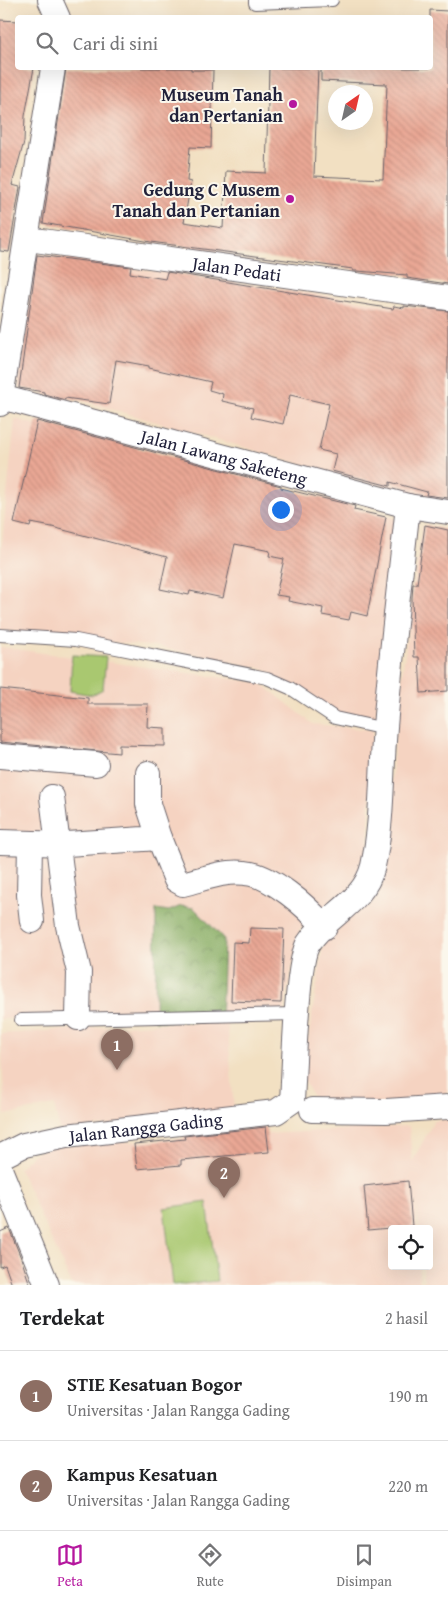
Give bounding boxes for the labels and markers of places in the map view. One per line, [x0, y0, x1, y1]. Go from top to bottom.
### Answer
place label: Museum Tanah dan Pertanian [161, 81, 283, 129]
marker: Museum Tanah dan Pertanian [287, 98, 299, 110]
place label: Gedung C Musem Tanah dan Pertanian [113, 176, 281, 224]
marker: Gedung C Musem Tanah dan Pertanian [284, 193, 296, 205]
pin: 1 [101, 1029, 133, 1070]
pin: 2 [208, 1157, 240, 1198]

